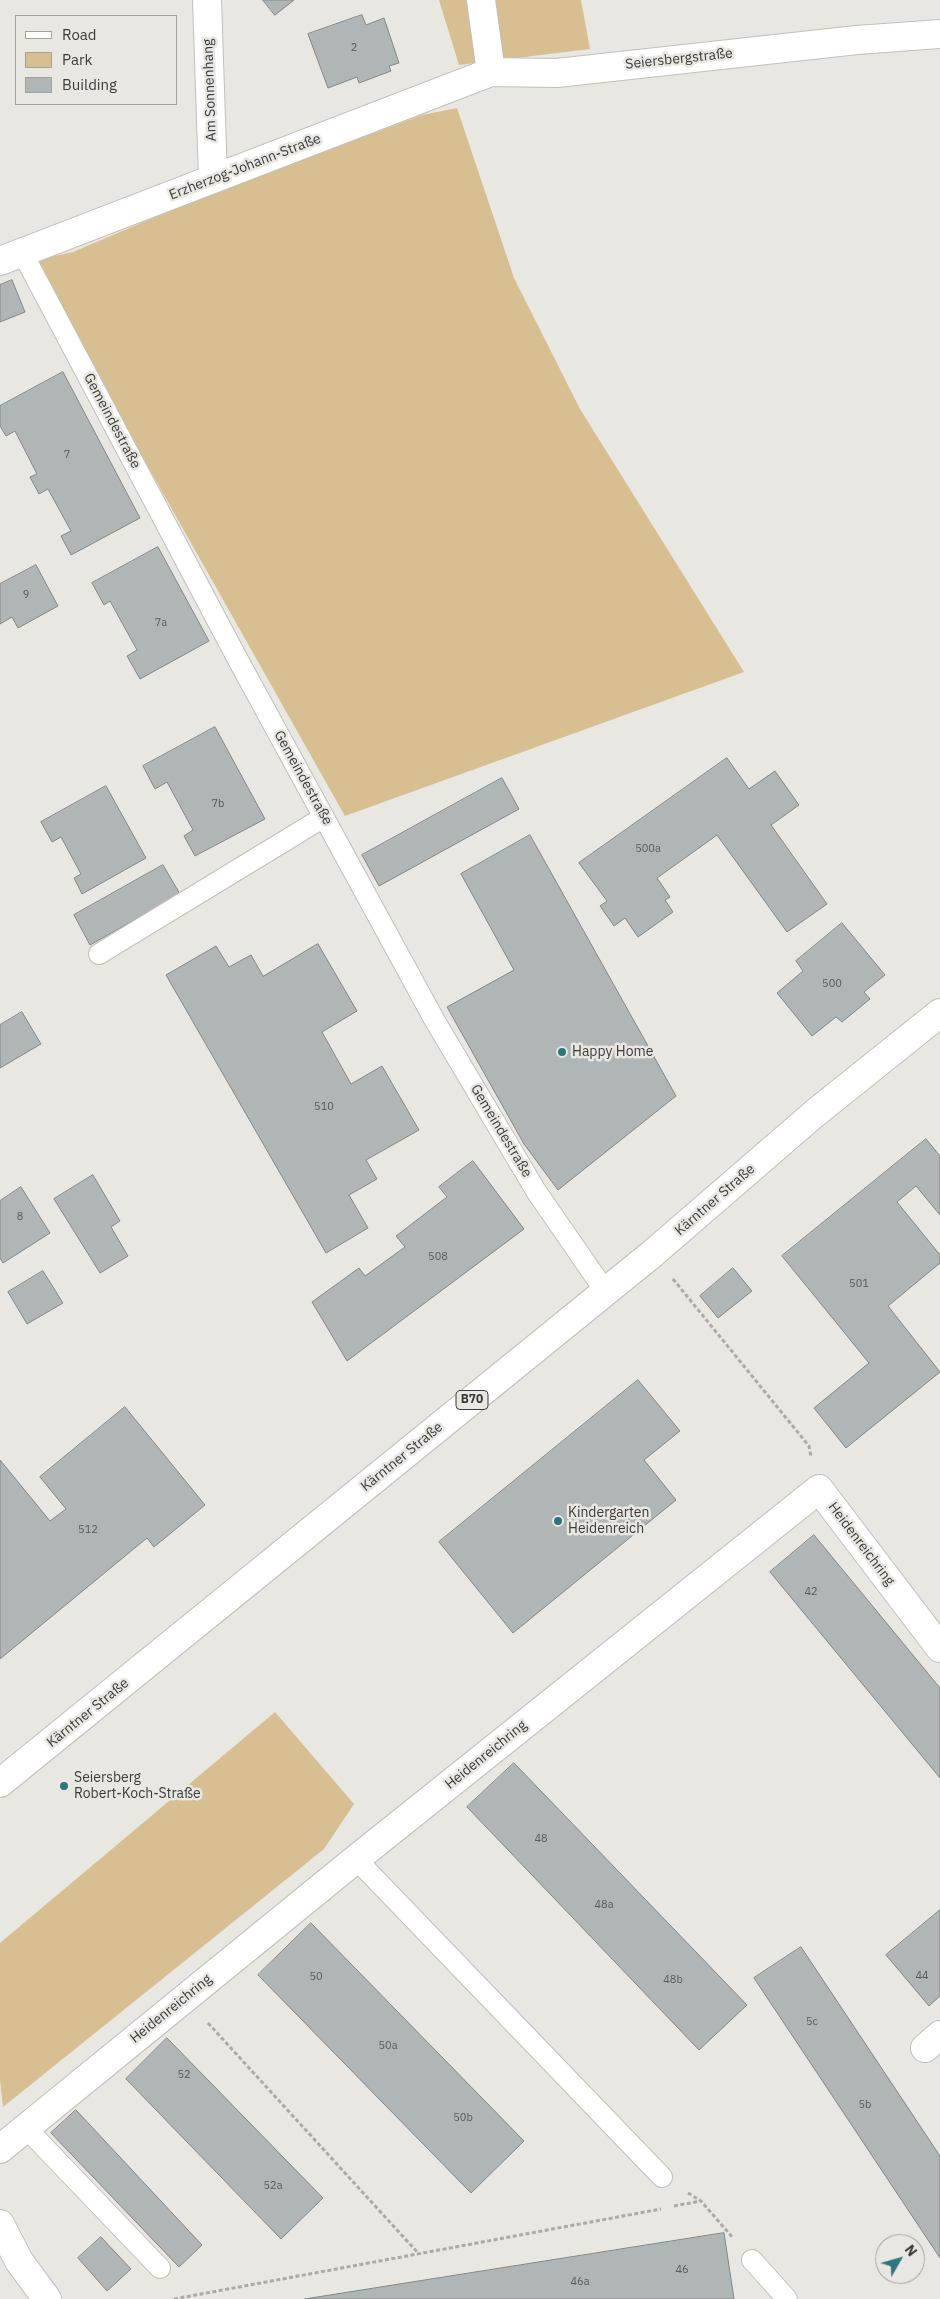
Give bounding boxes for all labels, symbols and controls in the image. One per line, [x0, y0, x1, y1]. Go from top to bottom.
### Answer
legend [15, 15, 178, 105]
text: Road [62, 25, 97, 44]
street label: Am Sonnenhang [200, 38, 220, 142]
house number: 2 [351, 41, 357, 55]
street label: Seiersbergstraße [625, 45, 733, 73]
text: Park [62, 50, 92, 69]
text: Building [62, 75, 117, 94]
street label: Erzherzog-Johann-Straße [167, 130, 323, 204]
street label: Gemeindestraße [80, 371, 144, 471]
house number: 7 [64, 448, 70, 462]
house number: 9 [23, 588, 29, 602]
house number: 7a [155, 616, 167, 630]
street label: Gemeindestraße [270, 728, 336, 828]
house number: 7b [212, 797, 224, 811]
house number: 500a [635, 842, 661, 856]
house number: 500 [822, 977, 842, 991]
place label: Happy Home [572, 1044, 653, 1060]
marker: Happy Home [556, 1046, 568, 1058]
street label: Gemeindestraße [467, 1081, 535, 1181]
house number: 510 [314, 1100, 334, 1114]
street label: Kärntner Straße [672, 1161, 758, 1239]
house number: 8 [17, 1210, 23, 1224]
house number: 508 [428, 1250, 448, 1264]
house number: 501 [849, 1277, 869, 1291]
road number: B70 [456, 1390, 488, 1410]
street label: Kärntner Straße [358, 1419, 446, 1495]
street label: Heidenreichring [824, 1499, 898, 1589]
place label: Kindergarten Heidenreich [568, 1505, 649, 1538]
marker: Kindergarten Heidenreich [552, 1515, 564, 1527]
house number: 512 [78, 1523, 98, 1537]
house number: 42 [804, 1585, 818, 1599]
street label: Kärntner Straße [44, 1675, 132, 1751]
street label: Heidenreichring [442, 1717, 530, 1793]
place label: Seiersberg Robert-Koch-Straße [74, 1770, 201, 1802]
marker: Seiersberg Robert-Koch-Straße [58, 1780, 70, 1792]
house number: 48 [534, 1832, 548, 1846]
house number: 48a [594, 1898, 614, 1912]
house number: 44 [915, 1969, 929, 1983]
house number: 50 [309, 1970, 323, 1984]
street label: Heidenreichring [127, 1971, 215, 2047]
house number: 48b [663, 1973, 683, 1987]
house number: 5c [806, 2015, 818, 2029]
house number: 50a [378, 2039, 398, 2053]
house number: 52 [177, 2068, 191, 2082]
house number: 5b [859, 2098, 871, 2112]
house number: 50b [453, 2111, 473, 2125]
house number: 52a [263, 2179, 283, 2193]
north arrow [875, 2234, 925, 2284]
text: N [901, 2241, 921, 2260]
house number: 46 [675, 2263, 689, 2277]
house number: 46a [570, 2275, 590, 2289]

